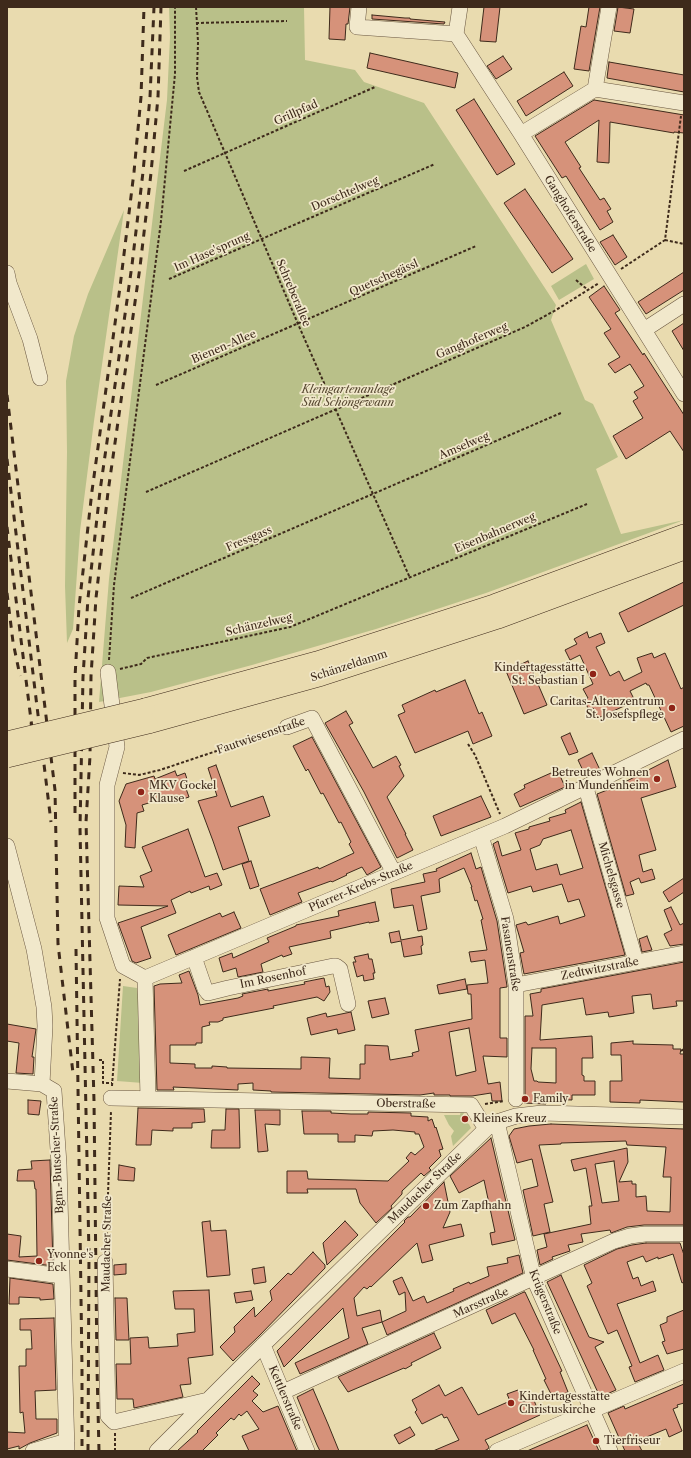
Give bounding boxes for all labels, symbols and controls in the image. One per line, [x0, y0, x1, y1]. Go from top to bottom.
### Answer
street label: Grillpfad [272, 97, 320, 129]
street label: Ganghoferstraße [541, 173, 599, 255]
street label: Dorschtelweg [309, 174, 381, 214]
street label: Im Hase'sprung [172, 229, 252, 275]
street label: Schreberallee [273, 257, 313, 329]
street label: Quetschegässl [348, 257, 420, 299]
street label: Ganghoferweg [434, 320, 510, 362]
street label: Bienen-Allee [190, 327, 258, 367]
park label: Kleingartenanlage Süd Schöngewann [302, 383, 394, 409]
street label: Amselweg [437, 430, 491, 462]
street label: Eisenbahnerweg [453, 510, 537, 556]
street label: Fressgass [224, 523, 274, 555]
street label: Schänzelweg [225, 611, 293, 639]
street label: Schänzeldamm [309, 647, 389, 685]
place label: Kindertagesstätte St. Sebastian I [494, 661, 585, 687]
marker: Kindertagesstätte St. Sebastian I [588, 669, 598, 679]
place label: Caritas-Altenzentrum St. Josefspflege [550, 695, 664, 721]
marker: Caritas-Altenzentrum St. Josefspflege [667, 703, 677, 713]
street label: Fautwiesenstraße [215, 715, 307, 757]
place label: Betreutes Wohnen in Mundenheim [551, 766, 649, 792]
marker: Betreutes Wohnen in Mundenheim [652, 774, 662, 784]
place label: MKV Gockel Klause [149, 779, 216, 805]
marker: MKV Gockel Klause [136, 787, 146, 797]
street label: Michelsgasse [595, 840, 627, 910]
street label: Pfarrer-Krebs-Straße [307, 859, 415, 915]
street label: Fasanenstraße [498, 915, 522, 993]
street label: Zedtwitzstraße [560, 955, 640, 983]
street label: Im Rosenhof [239, 965, 307, 991]
place label: Family [533, 1092, 568, 1106]
marker: Family [520, 1094, 530, 1104]
street label: Bgm.-Butscher-Straße [47, 1096, 67, 1214]
street label: Oberstraße [376, 1097, 436, 1111]
place label: Kleines Kreuz [473, 1112, 547, 1126]
marker: Kleines Kreuz [460, 1114, 470, 1124]
street label: Maudacher Straße [385, 1150, 465, 1226]
street label: Maudacher Straße [100, 1195, 114, 1293]
place label: Zum Zapfhahn [434, 1199, 511, 1213]
marker: Zum Zapfhahn [421, 1201, 431, 1211]
place label: Yvonne's Eck [47, 1248, 93, 1274]
marker: Yvonne's Eck [34, 1256, 44, 1266]
street label: Krügerstraße [526, 1267, 564, 1337]
street label: Marsstraße [451, 1285, 511, 1321]
street label: Kettlerstraße [265, 1364, 305, 1432]
place label: Kindertagesstätte Christuskirche [519, 1390, 610, 1416]
marker: Kindertagesstätte Christuskirche [506, 1398, 516, 1408]
place label: Tierfriseur [604, 1434, 660, 1448]
marker: Tierfriseur [591, 1436, 601, 1446]

